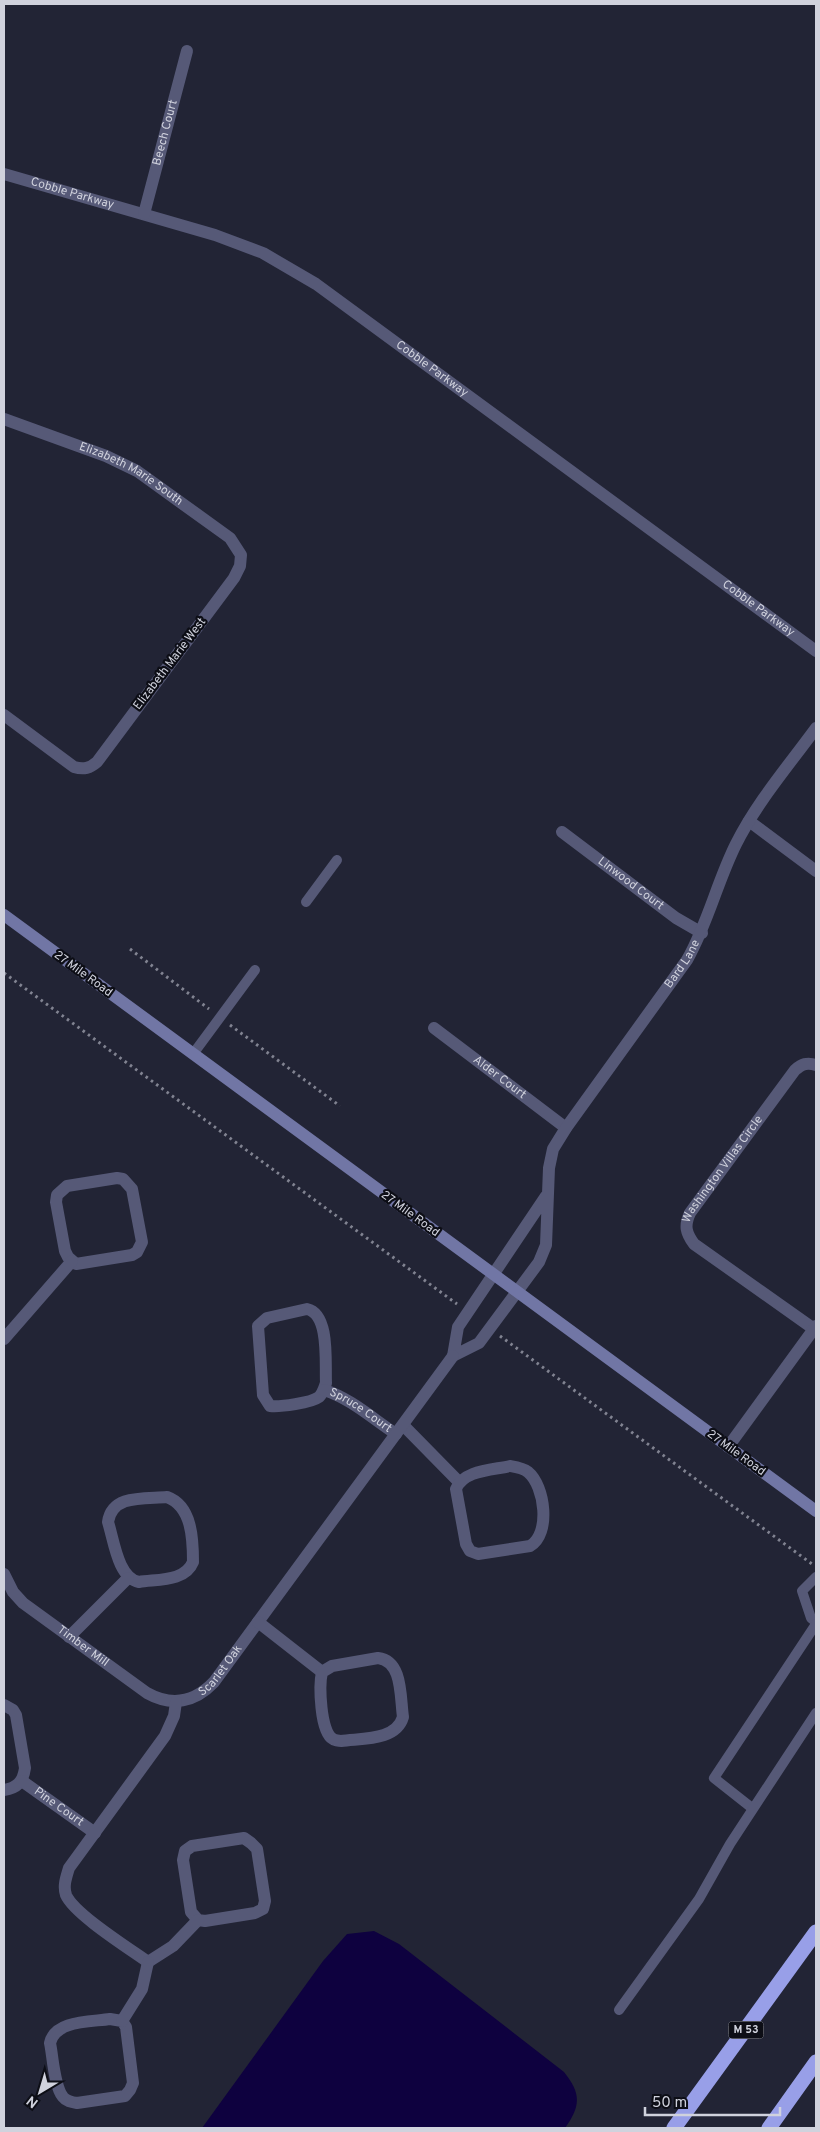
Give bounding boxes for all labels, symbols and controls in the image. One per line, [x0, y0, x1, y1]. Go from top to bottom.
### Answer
street label: Beech Court [149, 98, 182, 168]
street label: Cobble Parkway [29, 174, 116, 213]
street label: Cobble Parkway [392, 337, 471, 401]
street label: Elizabeth Marie South [77, 439, 186, 509]
street label: Cobble Parkway [719, 577, 798, 641]
street label: Elizabeth Marie West [130, 615, 210, 713]
street label: Linwood Court [594, 854, 667, 914]
street label: Bard Lane [661, 937, 704, 992]
street label: 27 Mile Road [50, 947, 116, 1001]
street label: Alder Court [469, 1052, 529, 1103]
street label: Washington Villas Circle [679, 1113, 767, 1225]
street label: 27 Mile Road [377, 1187, 443, 1241]
street label: Spruce Court [327, 1385, 395, 1437]
street label: 27 Mile Road [703, 1426, 769, 1480]
street label: Timber Mill [54, 1622, 112, 1671]
street label: Scarlet Oak [195, 1642, 246, 1700]
street label: Pine Court [31, 1784, 87, 1830]
road number: M 53 [728, 2022, 764, 2038]
north arrow [15, 2067, 65, 2117]
scale bar [645, 2084, 780, 2116]
text: N [24, 2091, 42, 2111]
text: 50 m [652, 2094, 687, 2113]

